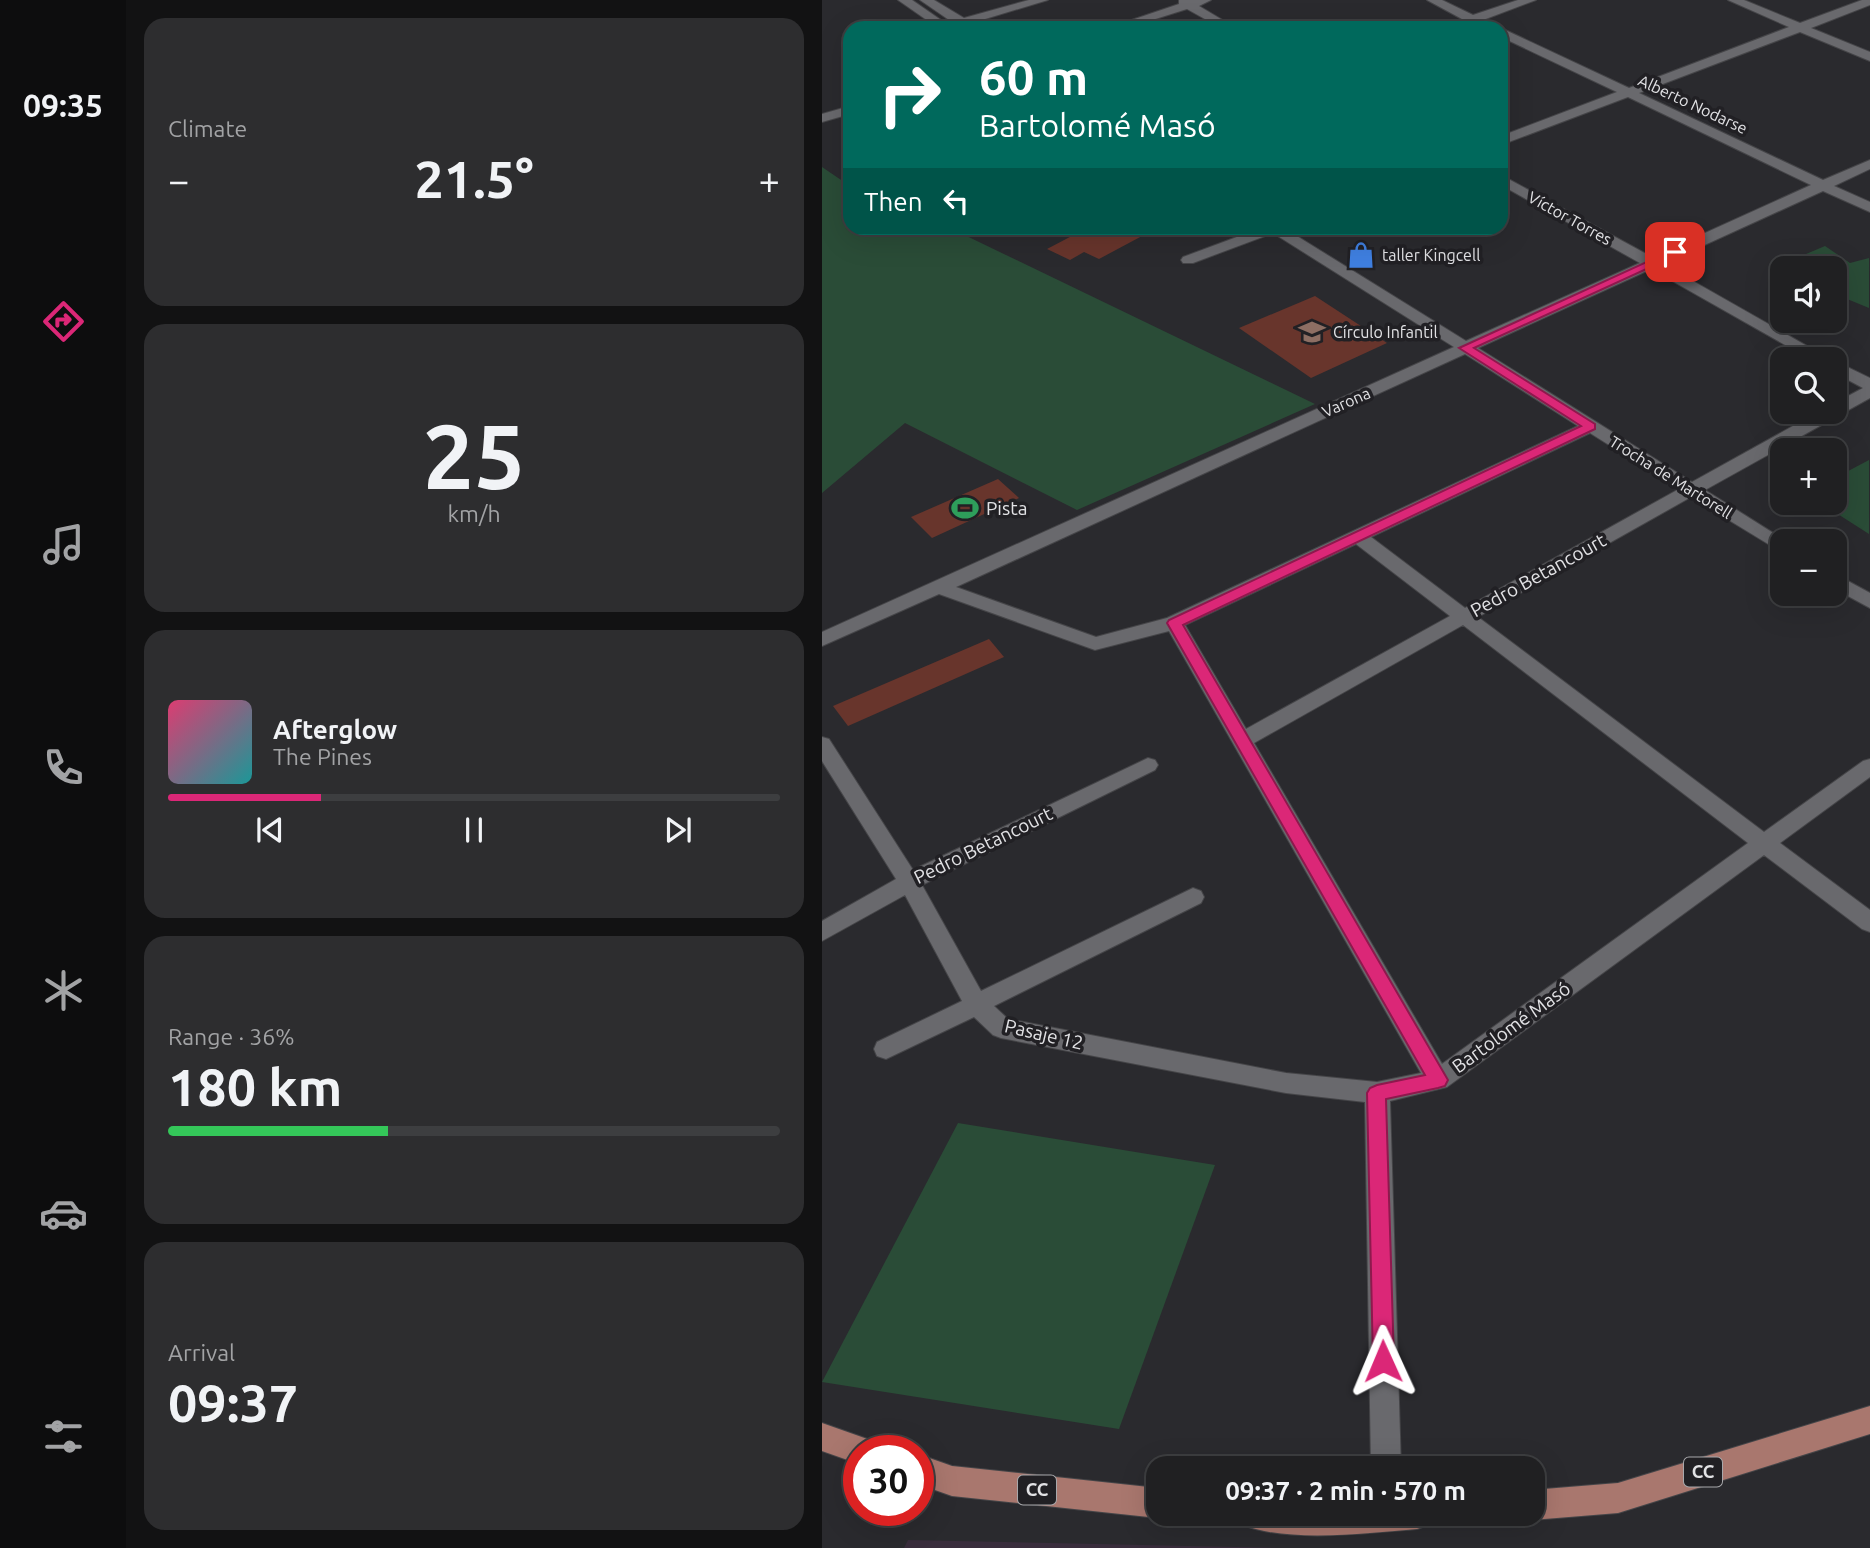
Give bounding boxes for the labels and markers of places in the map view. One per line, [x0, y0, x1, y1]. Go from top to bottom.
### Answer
pin [1645, 222, 1705, 282]
shop icon: taller Kingcell [1346, 240, 1376, 270]
place label: taller Kingcell [1382, 246, 1480, 264]
school or university icon: Círculo Infantil [1297, 317, 1327, 347]
place label: Círculo Infantil [1333, 323, 1438, 341]
sports icon: Pista [950, 493, 980, 523]
place label: Pista [986, 497, 1027, 519]

